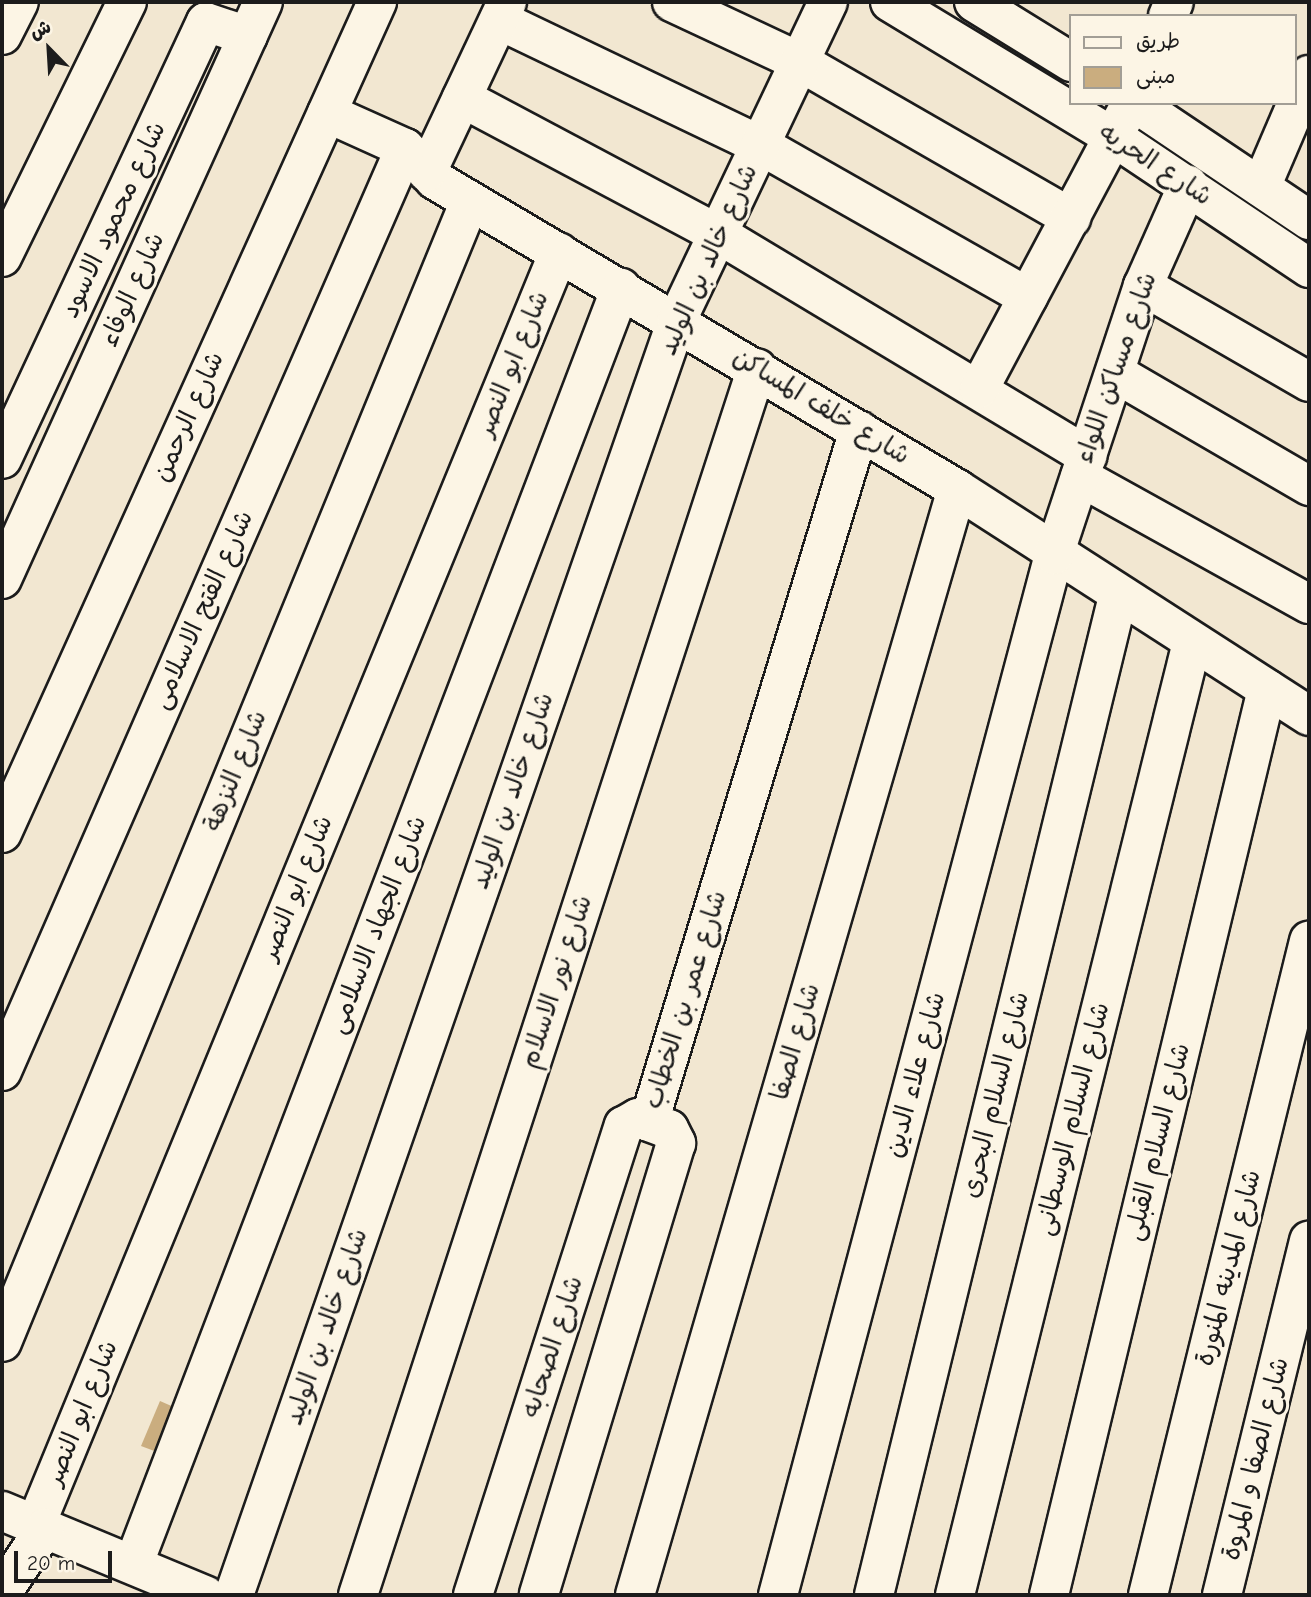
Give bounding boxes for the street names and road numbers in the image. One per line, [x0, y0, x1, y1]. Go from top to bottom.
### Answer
street label: شارع محمود الاسود [55, 117, 173, 323]
street label: شارع الحريه [1093, 117, 1217, 213]
street label: شارع خالد بن الوليد [653, 160, 765, 360]
street label: شارع الوفاء [94, 228, 172, 352]
street label: شارع مساكن اللواء [1070, 268, 1164, 468]
street label: شارع ابو النصر [470, 287, 556, 441]
street label: شارع خلف المساكن [727, 342, 915, 472]
street label: شارع الرحمن [146, 347, 232, 487]
street label: شارع الفتح الاسلامى [145, 506, 261, 714]
street label: شارع خالد بن الوليد [465, 689, 561, 893]
street label: شارع النزهة [198, 706, 274, 836]
street label: شارع ابو النصر [254, 811, 340, 965]
street label: شارع الجهاد الاسلامى [322, 812, 434, 1038]
street label: شارع عمر بن الخطاب [638, 887, 734, 1113]
street label: شارع نور الاسلام [514, 891, 600, 1073]
street label: شارع الصفا [764, 980, 828, 1104]
street label: شارع علاء الدين [879, 989, 953, 1161]
street label: شارع السلام البحرى [955, 989, 1037, 1201]
street label: شارع السلام الوسطانى [1029, 999, 1117, 1239]
street label: شارع السلام القبلى [1118, 1040, 1198, 1244]
street label: شارع المدينه المنورة [1190, 1167, 1268, 1369]
street label: شارع خالد بن الوليد [279, 1225, 375, 1429]
street label: شارع الصحابه [515, 1272, 591, 1422]
street label: شارع ابو النصر [39, 1336, 125, 1490]
street label: شارع الصفا و المروة [1216, 1354, 1296, 1564]

